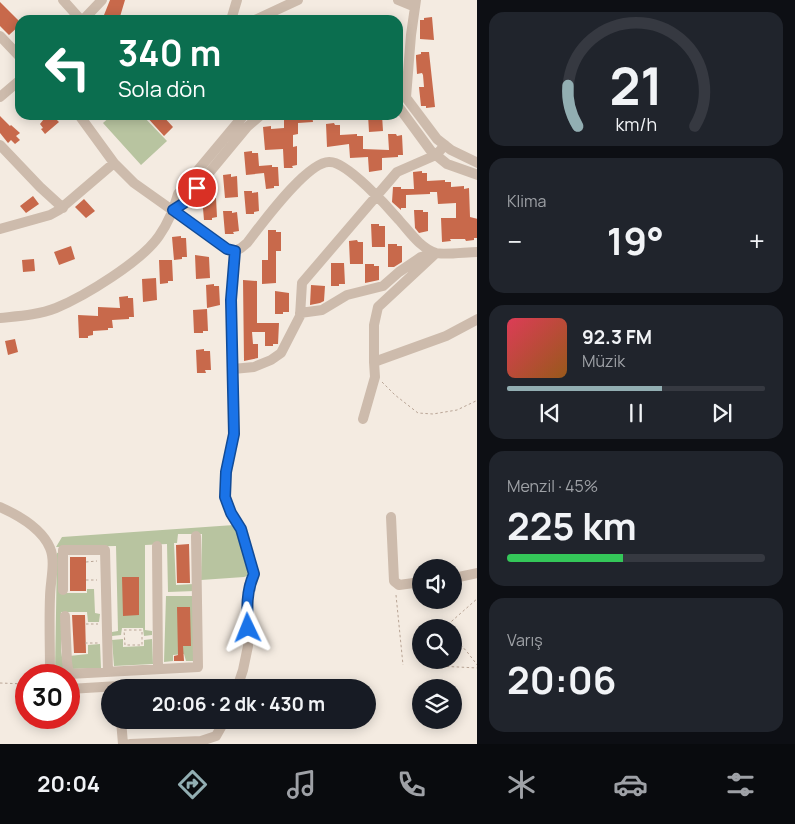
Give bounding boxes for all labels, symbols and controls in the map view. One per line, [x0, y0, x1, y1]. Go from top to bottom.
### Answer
text: 340 m [118, 29, 221, 77]
icon: left [35, 35, 100, 100]
text: 21 [609, 50, 663, 121]
text: Sola dön [118, 74, 205, 104]
text: km/h [615, 112, 657, 136]
pin [176, 167, 218, 209]
icon: arrive [183, 174, 211, 202]
text: Klima [507, 190, 546, 212]
text: 19° [607, 214, 664, 266]
text: − [507, 222, 522, 260]
text: + [749, 222, 765, 260]
text: 92.3 FM [582, 324, 652, 350]
text: Müzik [582, 350, 625, 372]
icon: previous [536, 399, 564, 427]
icon: pause [622, 399, 650, 427]
icon: next [708, 399, 736, 427]
text: Menzil · 45% [507, 475, 598, 497]
text: 225 km [507, 499, 637, 551]
map controls [412, 559, 462, 729]
button: sound [412, 559, 462, 609]
position arrow [221, 601, 273, 653]
button: search [412, 619, 462, 669]
text: Varış [507, 629, 543, 651]
text: 20:06 [507, 653, 616, 705]
speed limit sign: 30 [15, 664, 80, 729]
button: layers [412, 679, 462, 729]
text: 20:06 · 2 dk · 430 m [152, 691, 325, 717]
icon: directions [175, 767, 210, 802]
icon: music [284, 767, 319, 802]
icon: phone [394, 767, 429, 802]
icon: climate [504, 767, 539, 802]
icon: car [613, 767, 648, 802]
icon: filters [723, 767, 758, 802]
text: 20:04 [37, 769, 100, 799]

